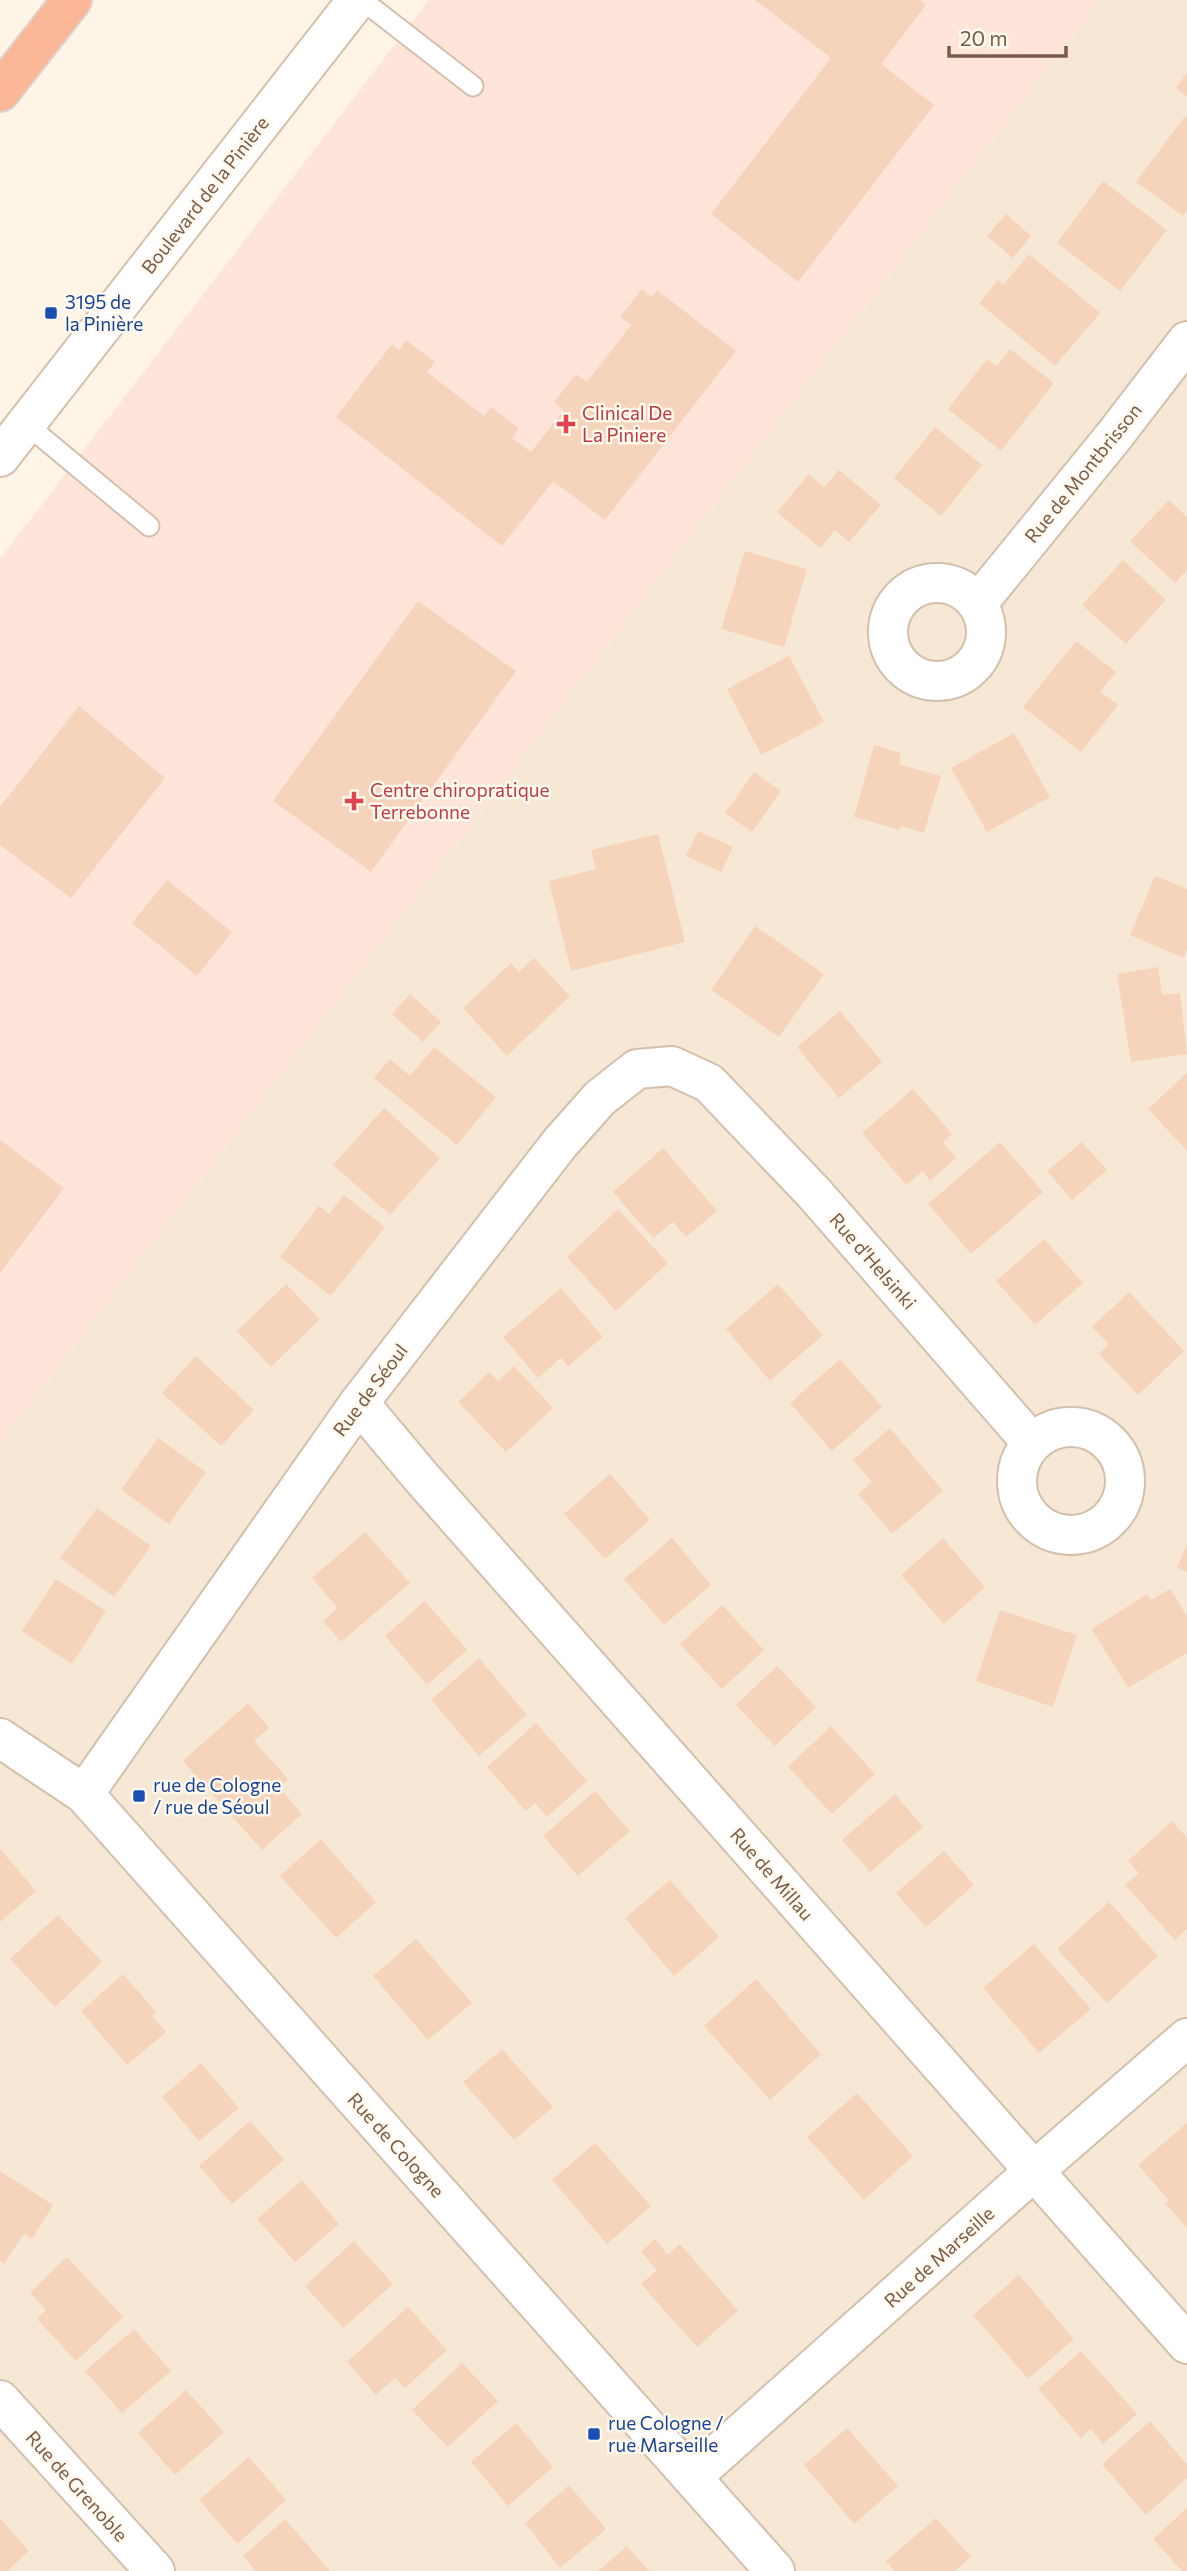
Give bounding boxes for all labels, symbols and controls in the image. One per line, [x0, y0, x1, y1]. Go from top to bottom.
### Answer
scale bar [949, 14, 1066, 58]
text: 20 m [960, 25, 1008, 50]
street label: Boulevard de la Pinière [136, 112, 273, 278]
place label: 3195 de la Pinière [65, 290, 143, 335]
marker: 3195 de la Pinière [43, 305, 59, 321]
street label: Rue de Montbrisson [1019, 398, 1146, 547]
place label: Clinical De La Piniere [582, 401, 672, 446]
marker: Clinical De La Piniere [556, 414, 576, 434]
place label: Centre chiropratique Terrebonne [370, 778, 549, 823]
marker: Centre chiropratique Terrebonne [344, 791, 364, 811]
street label: Rue d'Helsinki [825, 1208, 922, 1314]
street label: Rue de Séoul [327, 1339, 412, 1440]
place label: rue de Cologne / rue de Séoul [153, 1773, 281, 1818]
marker: rue de Cologne / rue de Séoul [131, 1788, 147, 1804]
street label: Rue de Millau [726, 1823, 819, 1925]
street label: Rue de Cologne [343, 2087, 450, 2202]
street label: Rue de Marseille [879, 2201, 998, 2312]
place label: rue Cologne / rue Marseille [608, 2411, 724, 2456]
street label: Rue de Grenoble [22, 2426, 133, 2546]
marker: rue Cologne / rue Marseille [586, 2426, 602, 2442]

